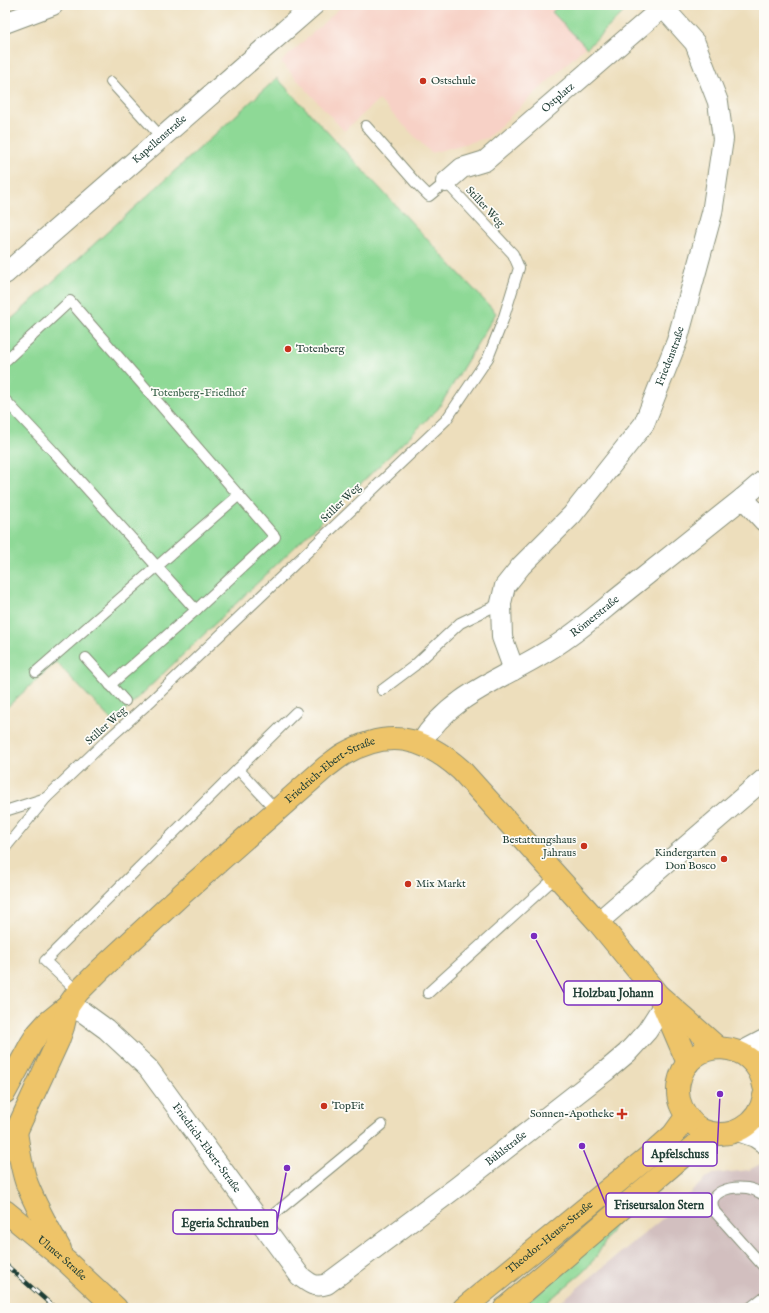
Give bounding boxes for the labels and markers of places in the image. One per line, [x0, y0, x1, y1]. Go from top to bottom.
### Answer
place label: Ostschule [431, 74, 476, 88]
marker: Ostschule [418, 76, 428, 86]
place label: Totenberg [296, 342, 346, 356]
marker: Totenberg [283, 344, 293, 354]
place label: Bestattungshaus Jahraus [502, 833, 576, 860]
marker: Bestattungshaus Jahraus [579, 841, 589, 851]
place label: Kindergarten Don Bosco [655, 846, 716, 873]
marker: Kindergarten Don Bosco [719, 854, 729, 864]
place label: Mix Markt [416, 877, 466, 891]
marker: Mix Markt [403, 879, 413, 889]
callout: Holzbau Johann [564, 981, 662, 1005]
place label: TopFit [332, 1099, 365, 1113]
marker: TopFit [319, 1101, 329, 1111]
place label: Sonnen-Apotheke [530, 1107, 614, 1121]
marker: Sonnen-Apotheke [617, 1109, 627, 1119]
callout: Apfelschuss [643, 1142, 717, 1166]
callout: Friseursalon Stern [606, 1193, 712, 1217]
callout: Egeria Schrauben [173, 1210, 277, 1234]

